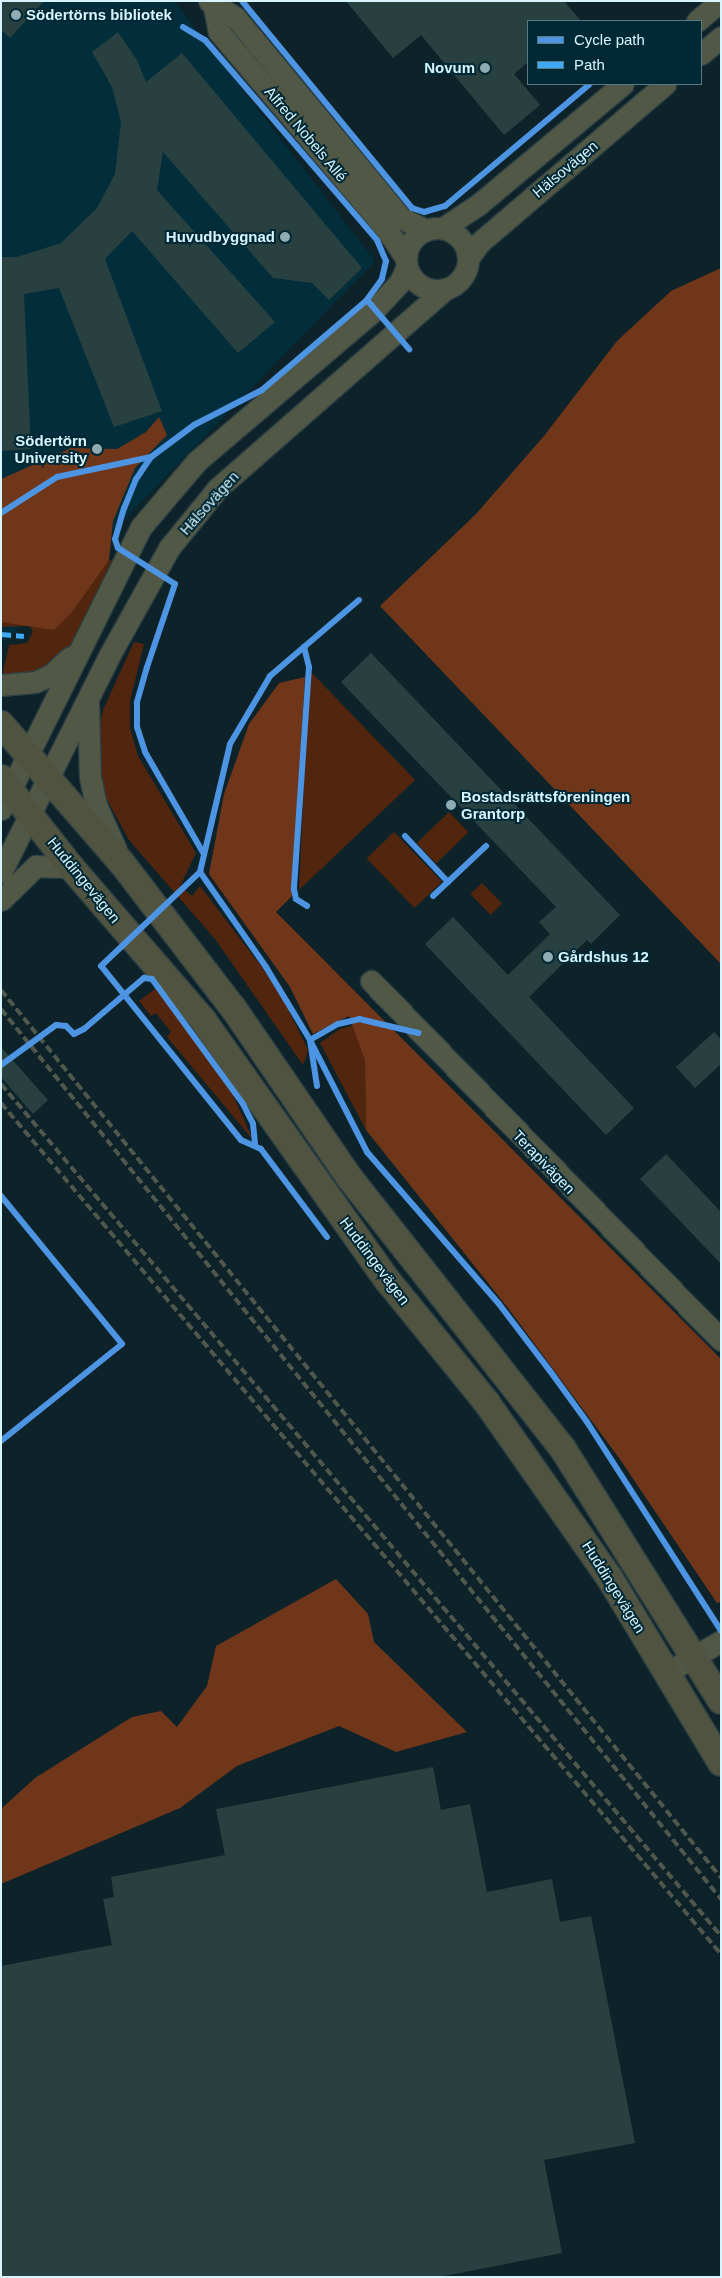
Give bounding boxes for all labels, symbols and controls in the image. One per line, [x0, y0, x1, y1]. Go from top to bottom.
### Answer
place label: Södertörns bibliotek [26, 6, 172, 24]
marker: Södertörns bibliotek [10, 9, 22, 21]
legend [527, 20, 702, 85]
text: Cycle path [574, 31, 645, 48]
text: Path [574, 56, 605, 73]
place label: Novum [424, 59, 475, 77]
marker: Novum [479, 62, 491, 74]
street label: Alfred Nobels Allé [261, 83, 351, 185]
street label: Hälsovägen [529, 137, 601, 201]
place label: Huvudbyggnad [166, 228, 275, 246]
marker: Huvudbyggnad [279, 231, 291, 243]
place label: Södertörn University [14, 431, 87, 466]
marker: Södertörn University [91, 443, 103, 455]
street label: Hälsovägen [176, 468, 242, 538]
place label: Bostadsrättsföreningen Grantorp [461, 787, 630, 822]
marker: Bostadsrättsföreningen Grantorp [445, 799, 457, 811]
street label: Huddingevägen [44, 834, 124, 926]
place label: Gårdshus 12 [558, 948, 649, 966]
marker: Gårdshus 12 [542, 951, 554, 963]
street label: Terapivägen [509, 1126, 579, 1198]
street label: Huddingevägen [336, 1214, 414, 1308]
street label: Huddingevägen [579, 1538, 649, 1636]

